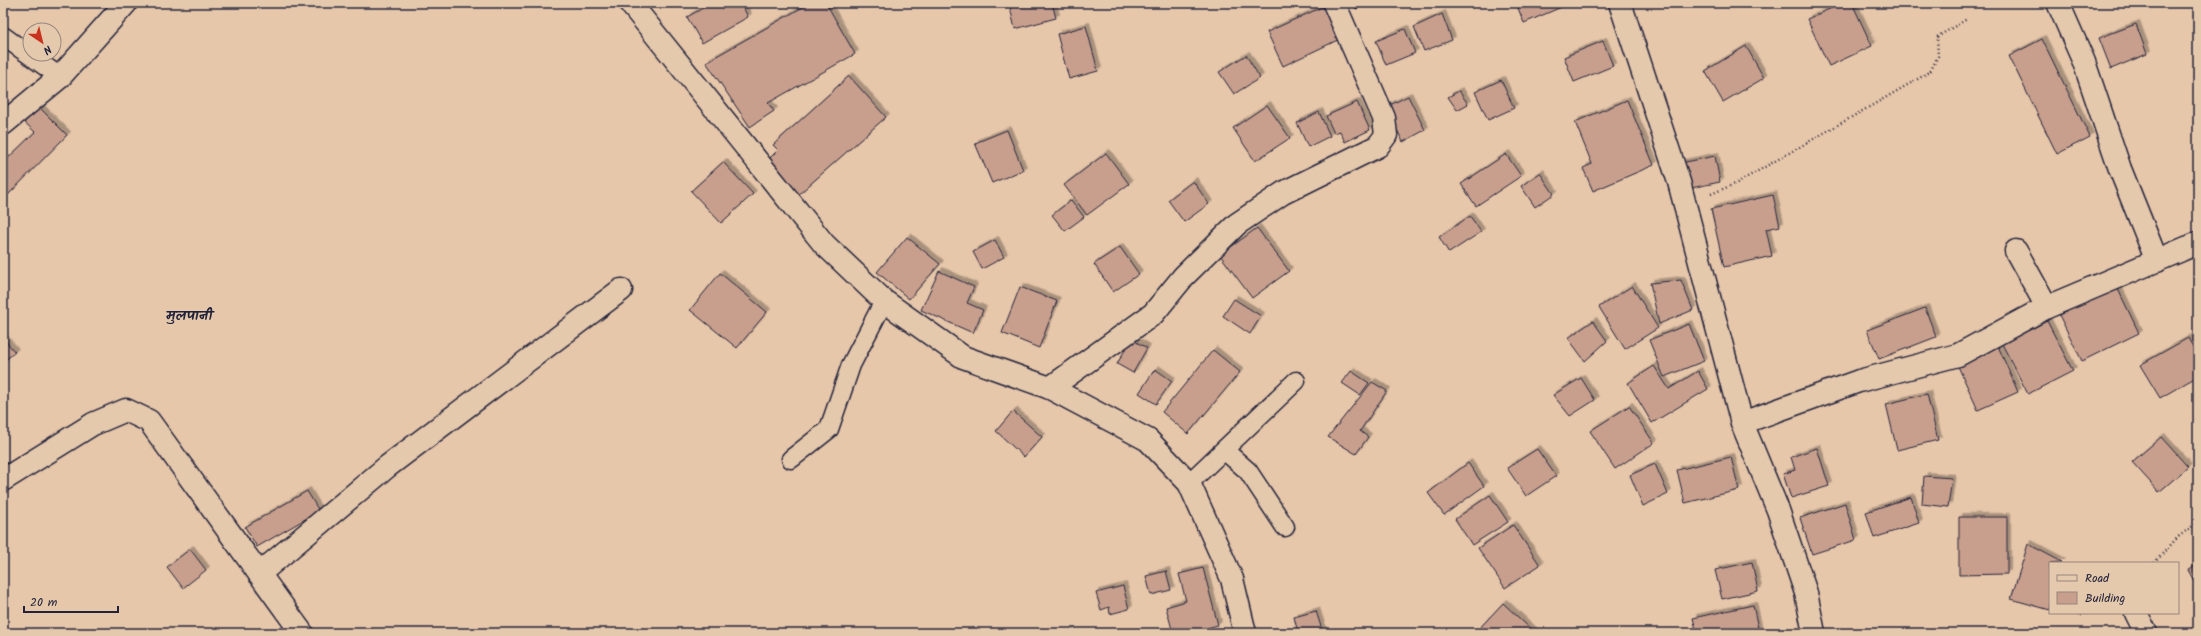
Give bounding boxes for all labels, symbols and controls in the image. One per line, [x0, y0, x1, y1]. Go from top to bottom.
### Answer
north arrow [22, 22, 62, 62]
text: N [39, 40, 55, 59]
district label: मुलपानी [166, 305, 215, 327]
legend [2049, 562, 2179, 614]
text: Road [2085, 569, 2110, 588]
scale bar [24, 588, 118, 614]
text: Building [2085, 589, 2125, 608]
text: 20 m [30, 593, 58, 612]

